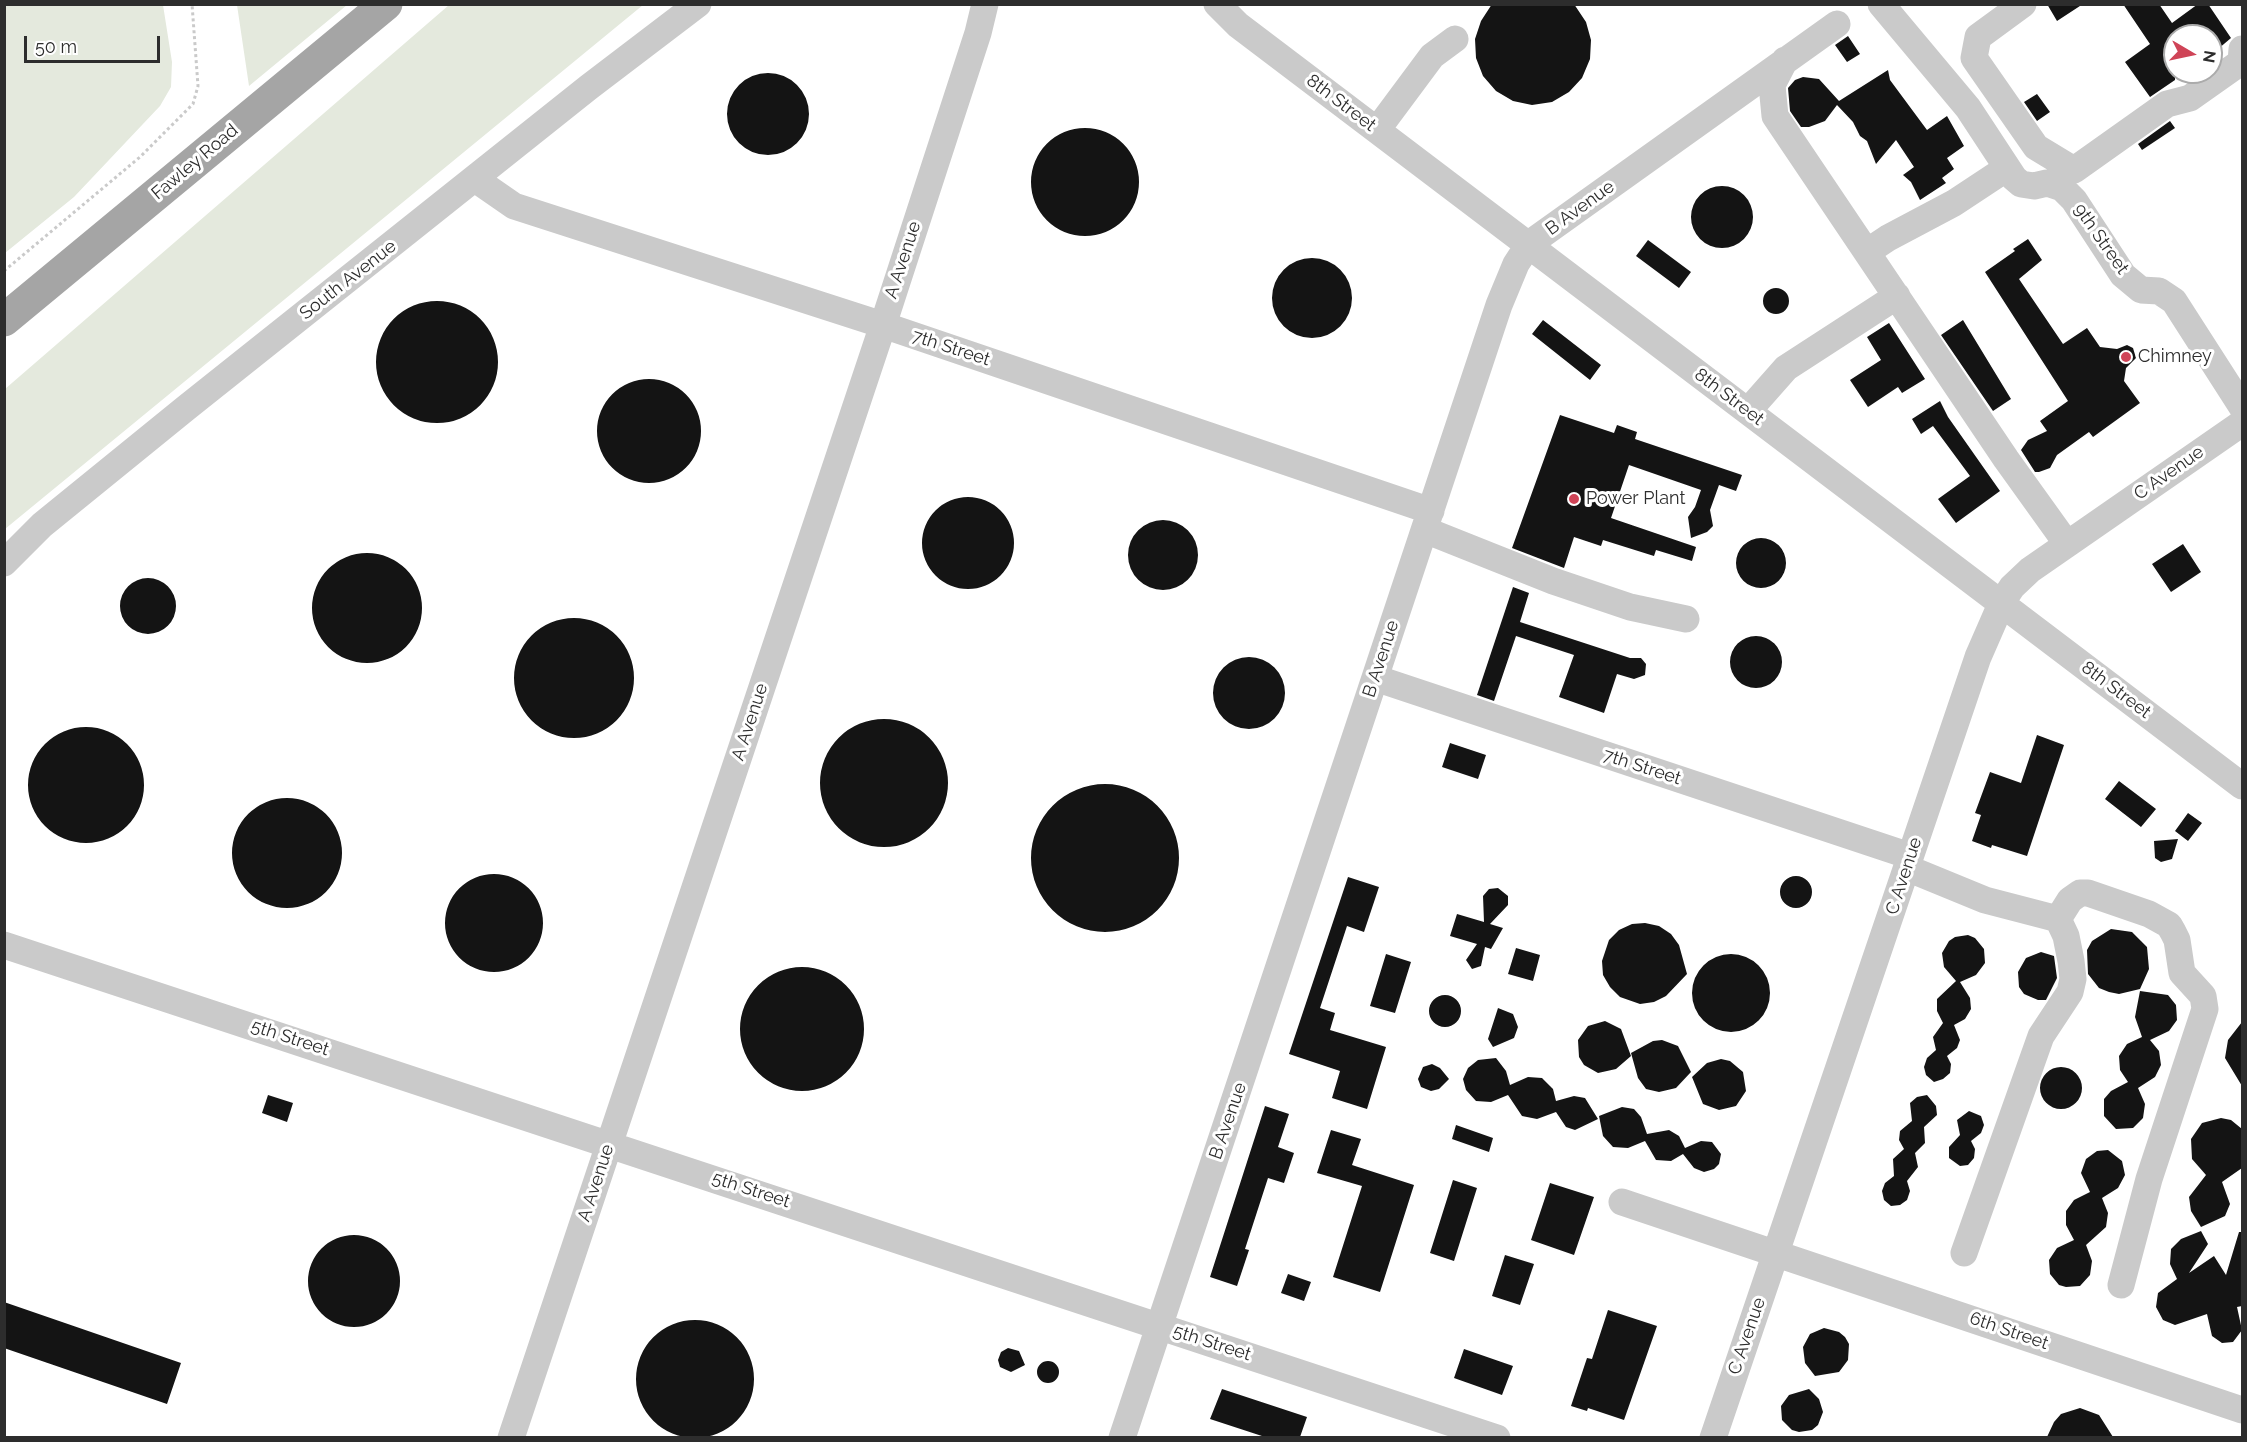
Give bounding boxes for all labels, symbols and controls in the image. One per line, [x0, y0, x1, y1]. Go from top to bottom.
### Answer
scale bar [27, 24, 164, 62]
north arrow [2163, 24, 2223, 84]
text: 50 m [35, 36, 77, 57]
text: N [2199, 49, 2220, 64]
street label: 8th Street [1302, 70, 1380, 136]
street label: Fawley Road [147, 120, 243, 204]
street label: B Avenue [1541, 176, 1619, 240]
street label: 9th Street [2069, 199, 2133, 279]
street label: A Avenue [880, 219, 926, 301]
street label: South Avenue [295, 236, 401, 324]
street label: 7th Street [909, 325, 993, 371]
place label: Chimney [2138, 346, 2212, 368]
marker: Chimney [2119, 350, 2133, 364]
street label: 8th Street [1690, 364, 1768, 430]
street label: C Avenue [2130, 441, 2208, 505]
place label: Power Plant [1586, 488, 1686, 510]
marker: Power Plant [1567, 492, 1581, 506]
street label: B Avenue [1358, 618, 1404, 700]
street label: 8th Street [2077, 657, 2155, 723]
street label: A Avenue [727, 681, 773, 763]
street label: 7th Street [1600, 744, 1684, 790]
street label: C Avenue [1881, 835, 1927, 917]
street label: 5th Street [248, 1015, 332, 1061]
street label: B Avenue [1205, 1080, 1251, 1162]
street label: A Avenue [573, 1142, 619, 1224]
street label: 5th Street [709, 1167, 793, 1213]
street label: C Avenue [1724, 1295, 1770, 1377]
street label: 6th Street [1967, 1307, 2051, 1355]
street label: 5th Street [1170, 1320, 1254, 1366]

